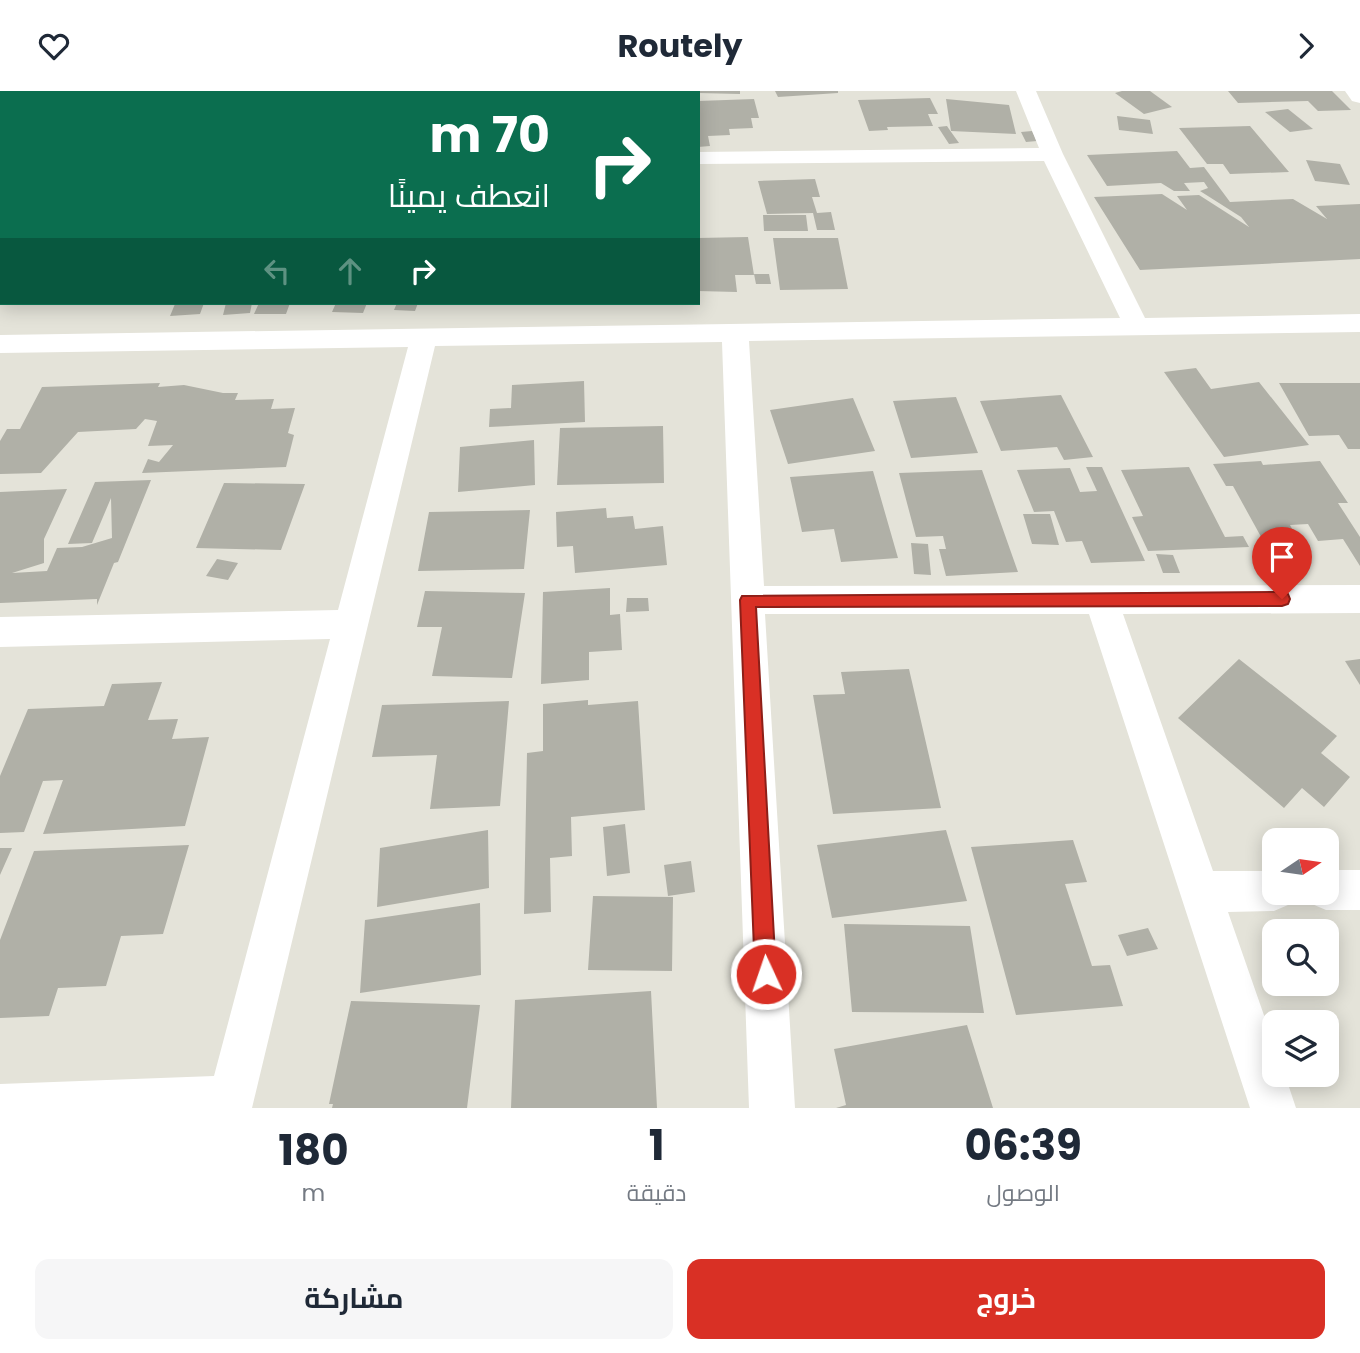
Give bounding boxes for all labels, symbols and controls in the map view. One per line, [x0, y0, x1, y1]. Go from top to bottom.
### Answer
text: Routely [617, 23, 743, 68]
icon: heart [35, 27, 73, 65]
icon: forward [1287, 27, 1325, 65]
text: 70 m [430, 101, 550, 169]
icon: right [574, 119, 665, 210]
text: انعطف يمينًا [388, 173, 550, 218]
icon: left [258, 252, 296, 290]
icon: ahead [331, 252, 369, 290]
icon: right [404, 252, 442, 290]
pin [1252, 527, 1312, 599]
icon: arrive [1263, 538, 1301, 576]
north arrow [1262, 828, 1339, 905]
map controls [1262, 828, 1339, 1087]
button: search [1262, 919, 1339, 996]
position arrow [729, 937, 803, 1011]
button: layers [1262, 1010, 1339, 1087]
text: 1 [649, 1116, 664, 1175]
text: 06:39 [965, 1116, 1082, 1175]
text: 180 [278, 1121, 349, 1180]
text: m [301, 1177, 325, 1209]
text: دقيقة [627, 1177, 686, 1209]
text: الوصول [987, 1177, 1060, 1209]
button: مشاركة [35, 1259, 673, 1339]
button: خروج [687, 1259, 1325, 1339]

